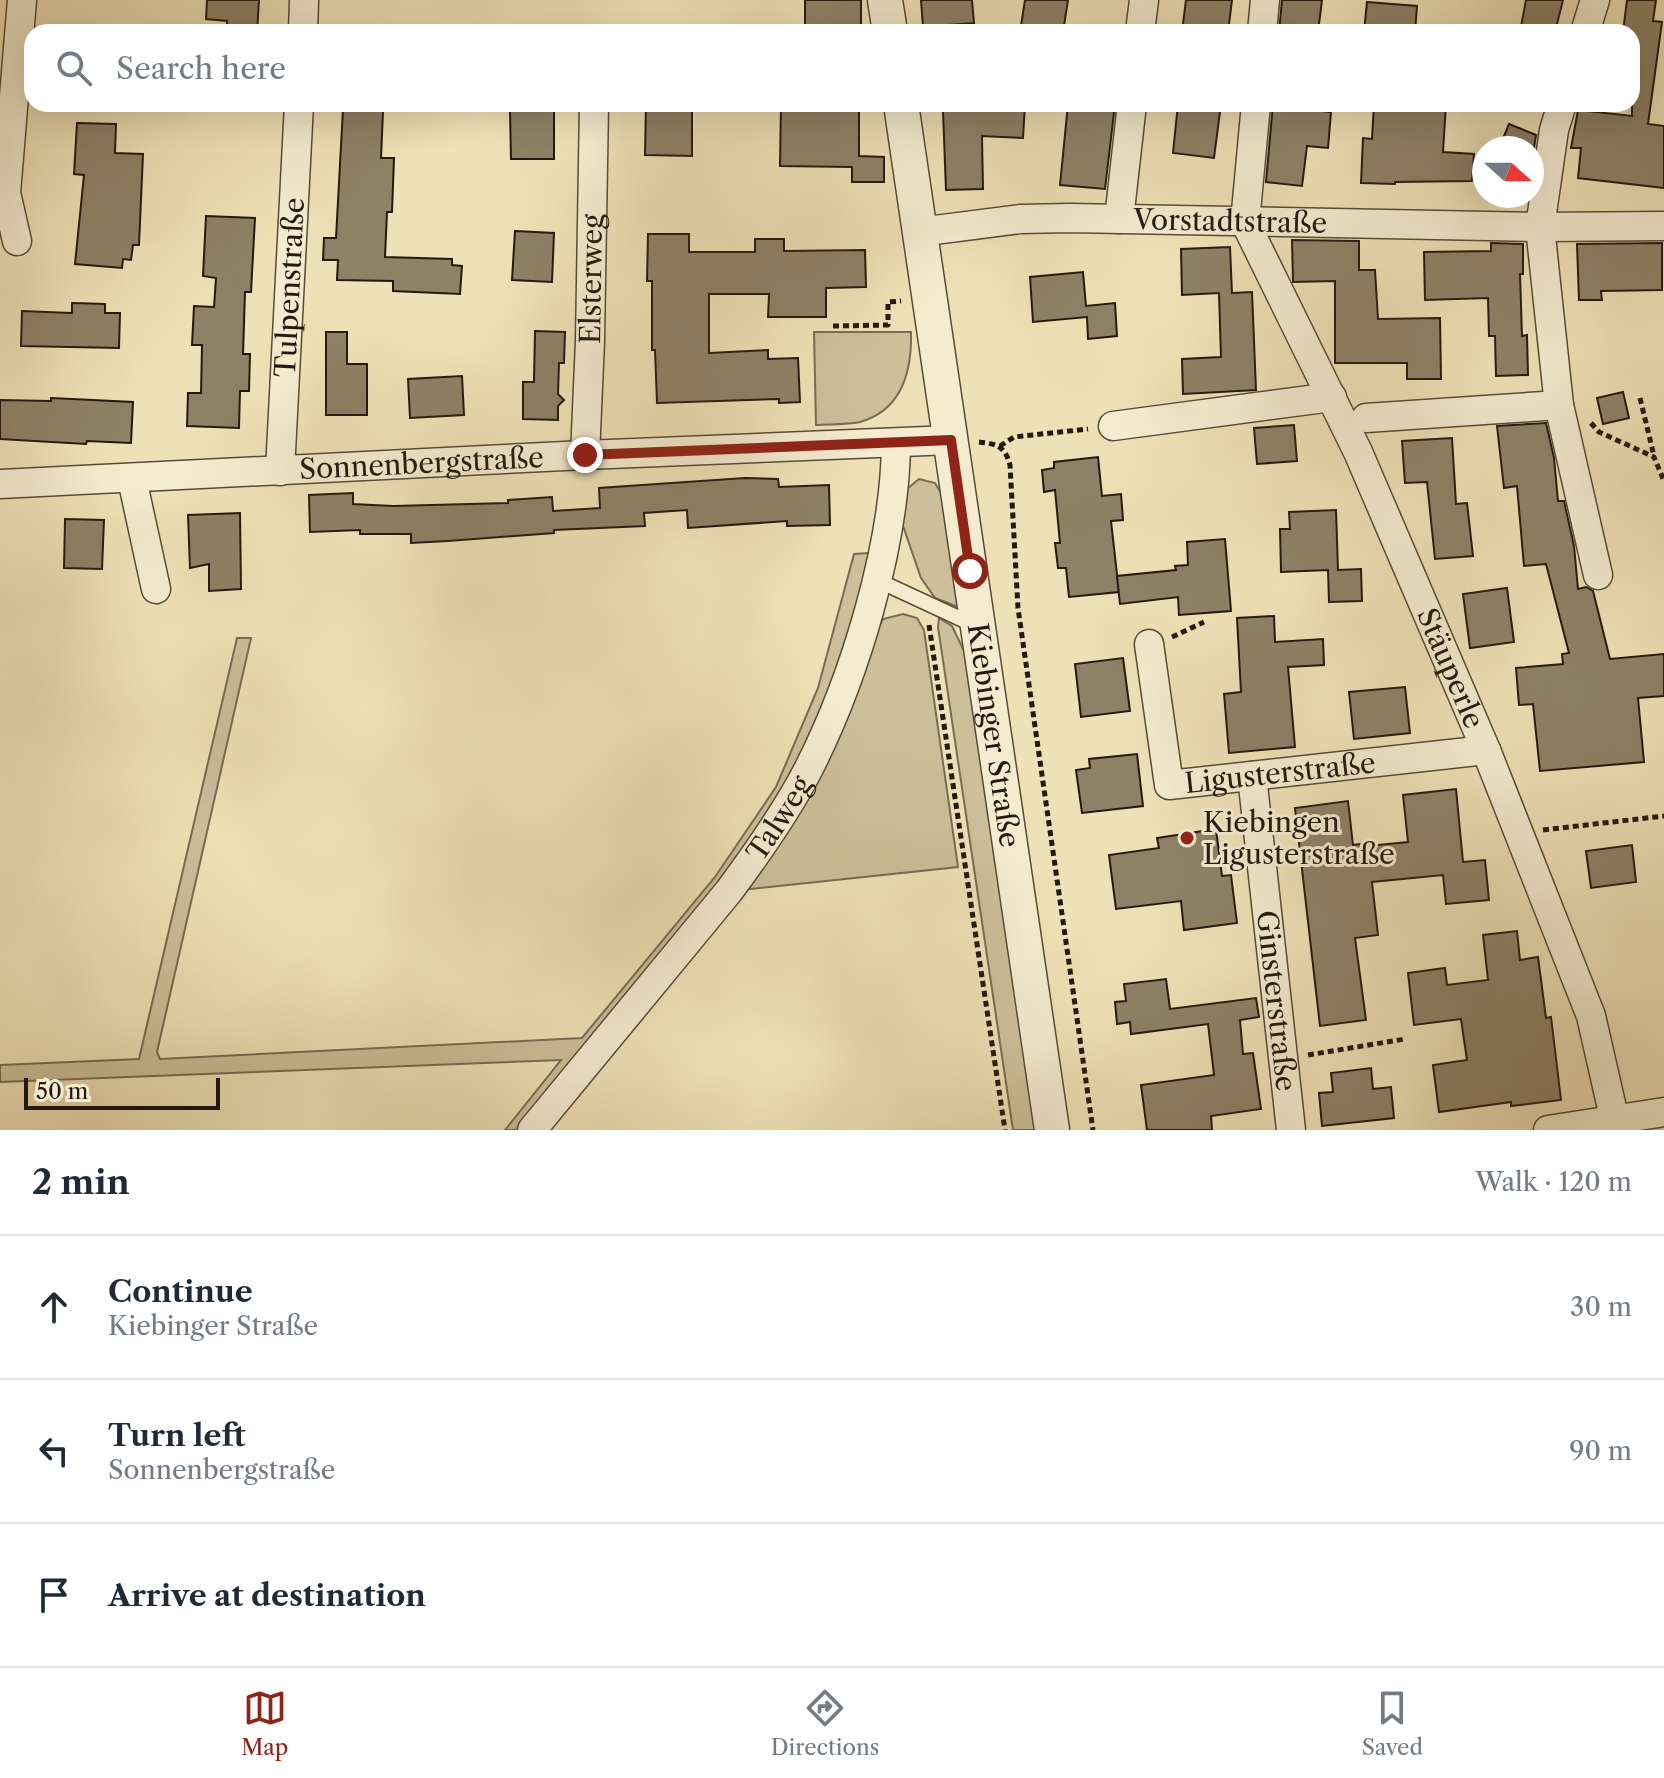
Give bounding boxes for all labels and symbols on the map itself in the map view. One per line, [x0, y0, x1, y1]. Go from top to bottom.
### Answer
north arrow [1472, 136, 1544, 208]
street label: Tulpenstraße [268, 197, 311, 378]
street label: Vorstadtstraße [1132, 202, 1327, 240]
street label: Elsterweg [573, 214, 609, 344]
route end [567, 437, 603, 473]
street label: Sonnenbergstraße [298, 440, 545, 486]
route start [952, 553, 988, 589]
street label: Stäuperle [1410, 603, 1492, 733]
street label: Kiebinger Straße [961, 621, 1027, 850]
street label: Ligusterstraße [1183, 745, 1377, 800]
street label: Talweg [739, 770, 819, 867]
place label: Kiebingen Ligusterstraße [1203, 805, 1395, 871]
marker: Kiebingen Ligusterstraße [1178, 829, 1196, 847]
street label: Ginsterstraße [1250, 909, 1304, 1093]
scale bar [24, 1074, 220, 1110]

